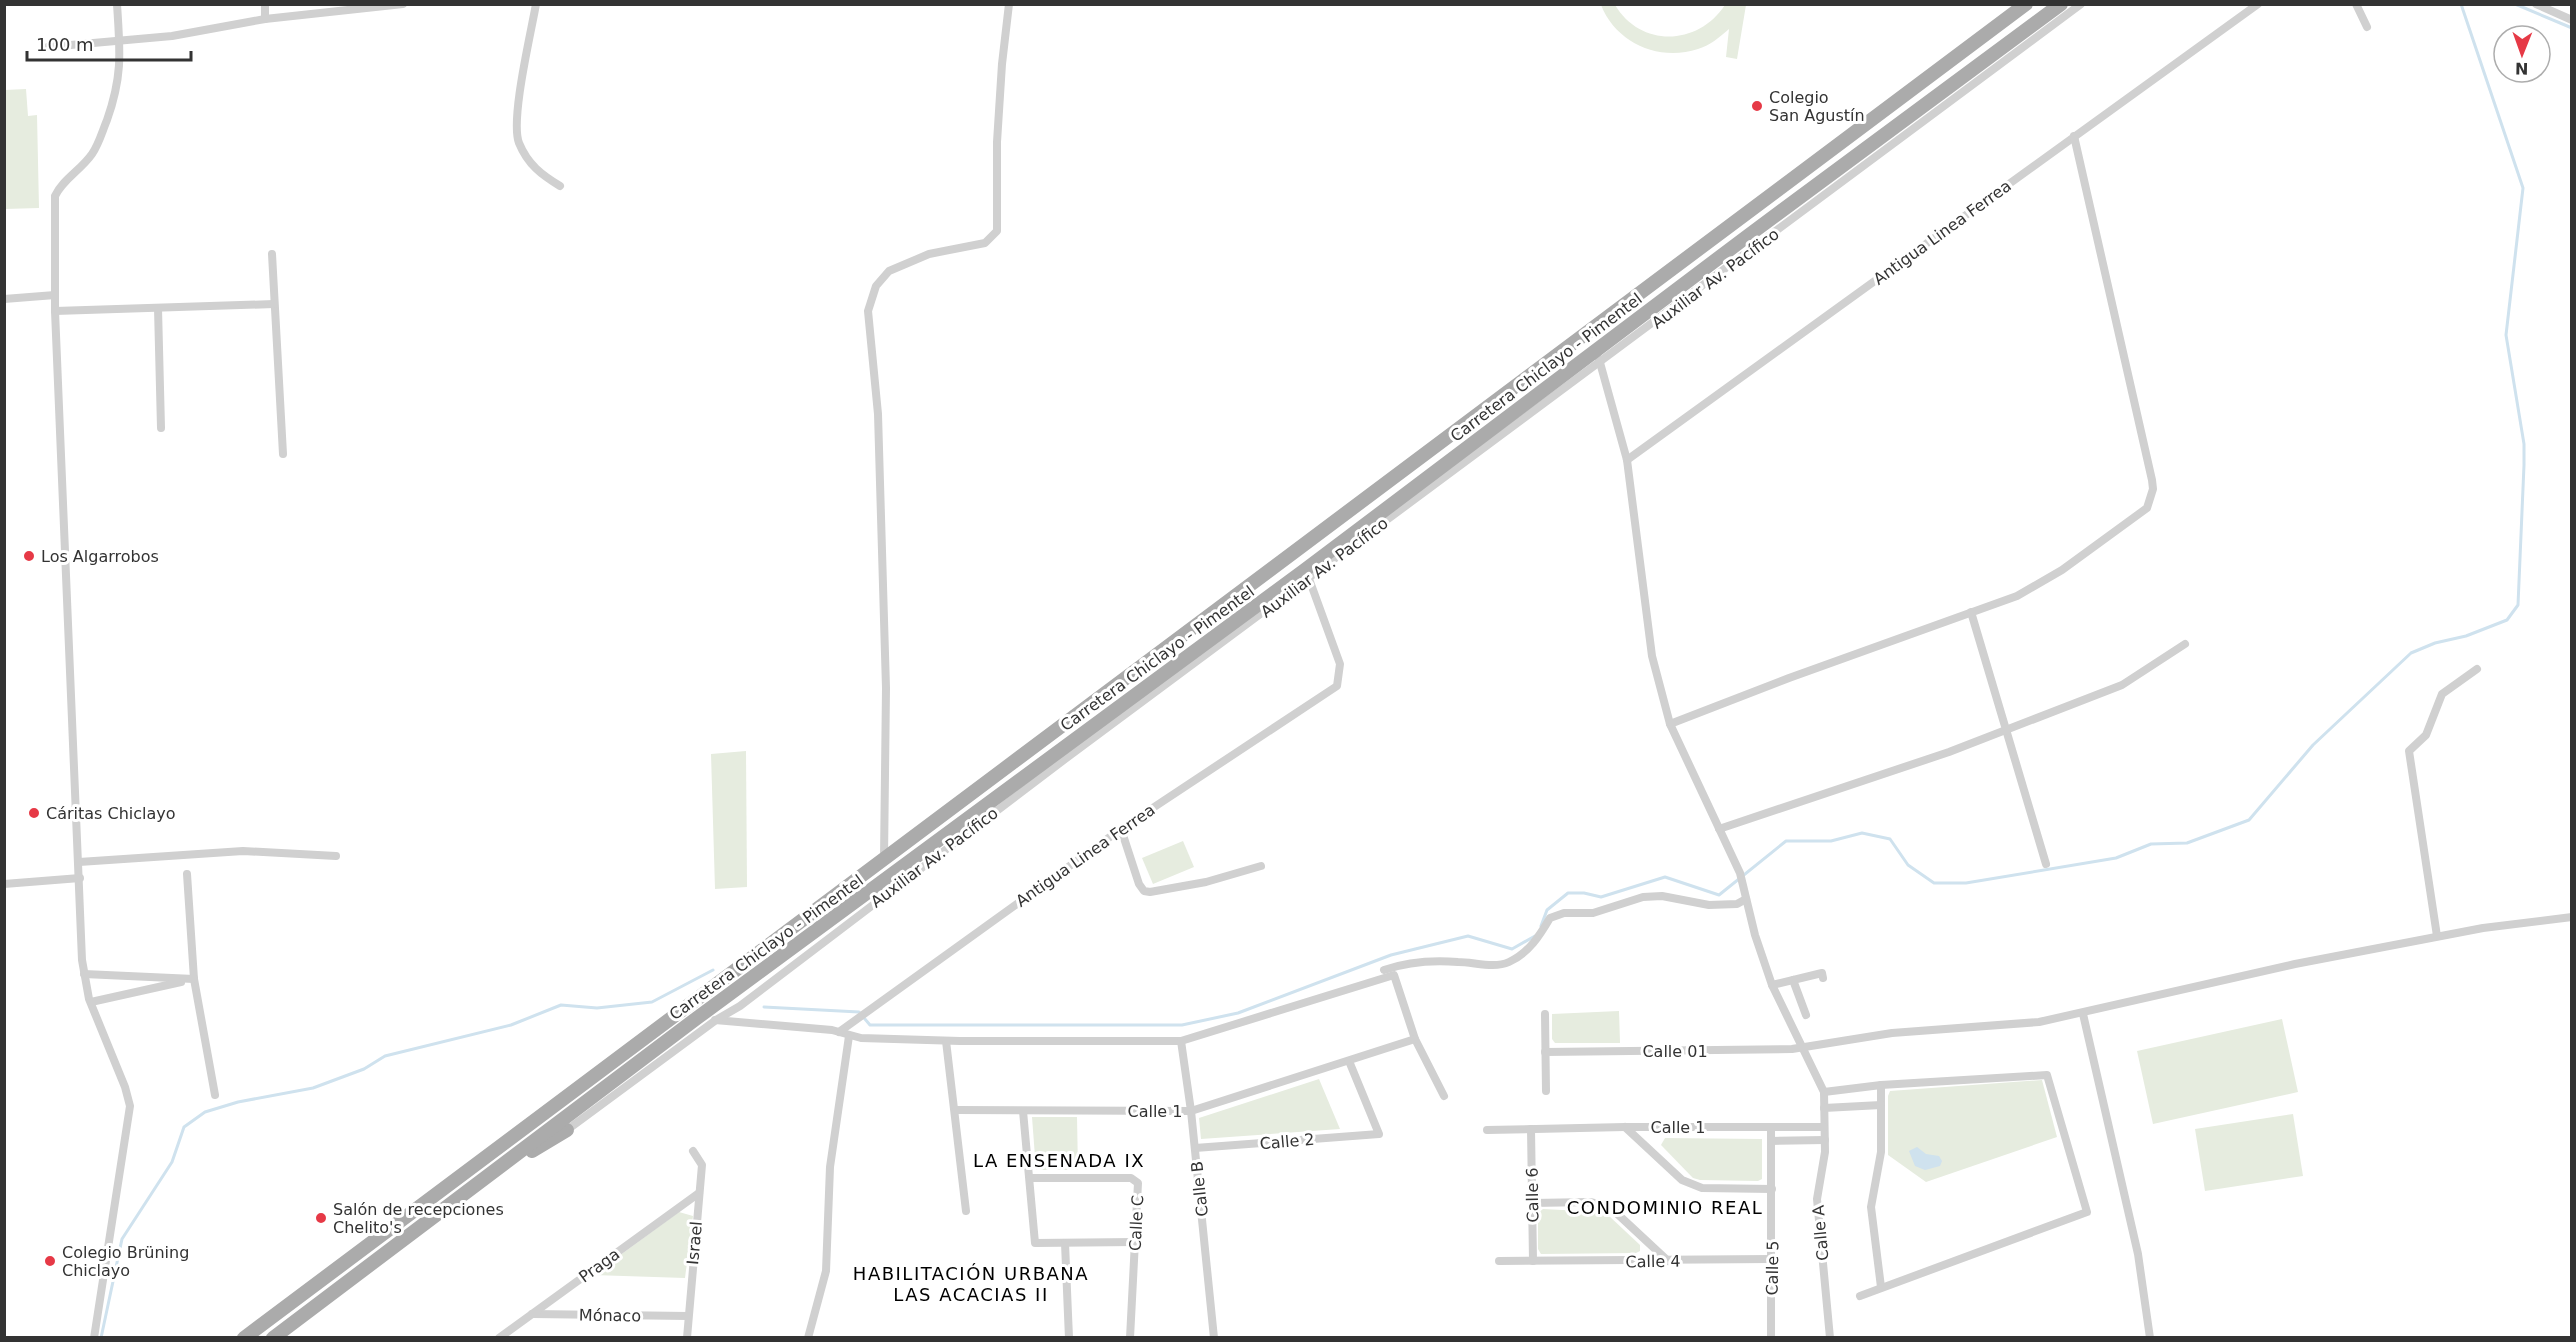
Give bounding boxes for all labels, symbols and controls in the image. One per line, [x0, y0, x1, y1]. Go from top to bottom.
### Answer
scale bar [27, 24, 190, 62]
north arrow [2492, 24, 2552, 84]
text: 100 m [36, 34, 94, 55]
text: N [2515, 59, 2529, 78]
place label: Colegio San Agustín [1769, 88, 1865, 125]
marker: Colegio San Agustín [1750, 99, 1764, 113]
street label: Antigua Linea Ferrea [1870, 176, 2015, 289]
street label: Auxiliar Av. Pacífico [1648, 224, 1783, 332]
street label: Carretera Chiclayo - Pimentel [1447, 289, 1646, 446]
street label: Auxiliar Av. Pacífico [1257, 513, 1392, 621]
place label: Los Algarrobos [41, 547, 159, 566]
marker: Los Algarrobos [22, 549, 36, 563]
street label: Carretera Chiclayo - Pimentel [1057, 582, 1258, 735]
street label: Antigua Linea Ferrea [1012, 800, 1159, 911]
street label: Auxiliar Av. Pacífico [867, 803, 1002, 911]
place label: Cáritas Chiclayo [46, 804, 176, 823]
marker: Cáritas Chiclayo [27, 806, 41, 820]
street label: Carretera Chiclayo - Pimentel [666, 871, 867, 1024]
street label: Calle 01 [1642, 1042, 1708, 1061]
street label: Calle 1 [1128, 1102, 1182, 1121]
street label: Calle 1 [1651, 1118, 1705, 1137]
street label: Calle 2 [1259, 1130, 1315, 1153]
district label: LA ENSENADA IX [973, 1150, 1145, 1171]
street label: Calle B [1187, 1160, 1212, 1218]
street label: Calle 6 [1523, 1167, 1542, 1223]
street label: Calle C [1126, 1195, 1147, 1251]
district label: CONDOMINIO REAL [1567, 1197, 1763, 1218]
place label: Salón de recepciones Chelito's [333, 1200, 504, 1237]
street label: Calle A [1809, 1204, 1832, 1262]
marker: Salón de recepciones Chelito's [314, 1211, 328, 1225]
street label: Israel [683, 1220, 706, 1266]
street label: Calle 5 [1763, 1240, 1782, 1296]
place label: Colegio Brüning Chiclayo [62, 1243, 189, 1280]
street label: Praga [575, 1244, 623, 1287]
street label: Calle 4 [1625, 1252, 1681, 1271]
marker: Colegio Brüning Chiclayo [43, 1254, 57, 1268]
district label: HABILITACIÓN URBANA LAS ACACIAS II [853, 1263, 1089, 1305]
street label: Mónaco [579, 1305, 641, 1326]

